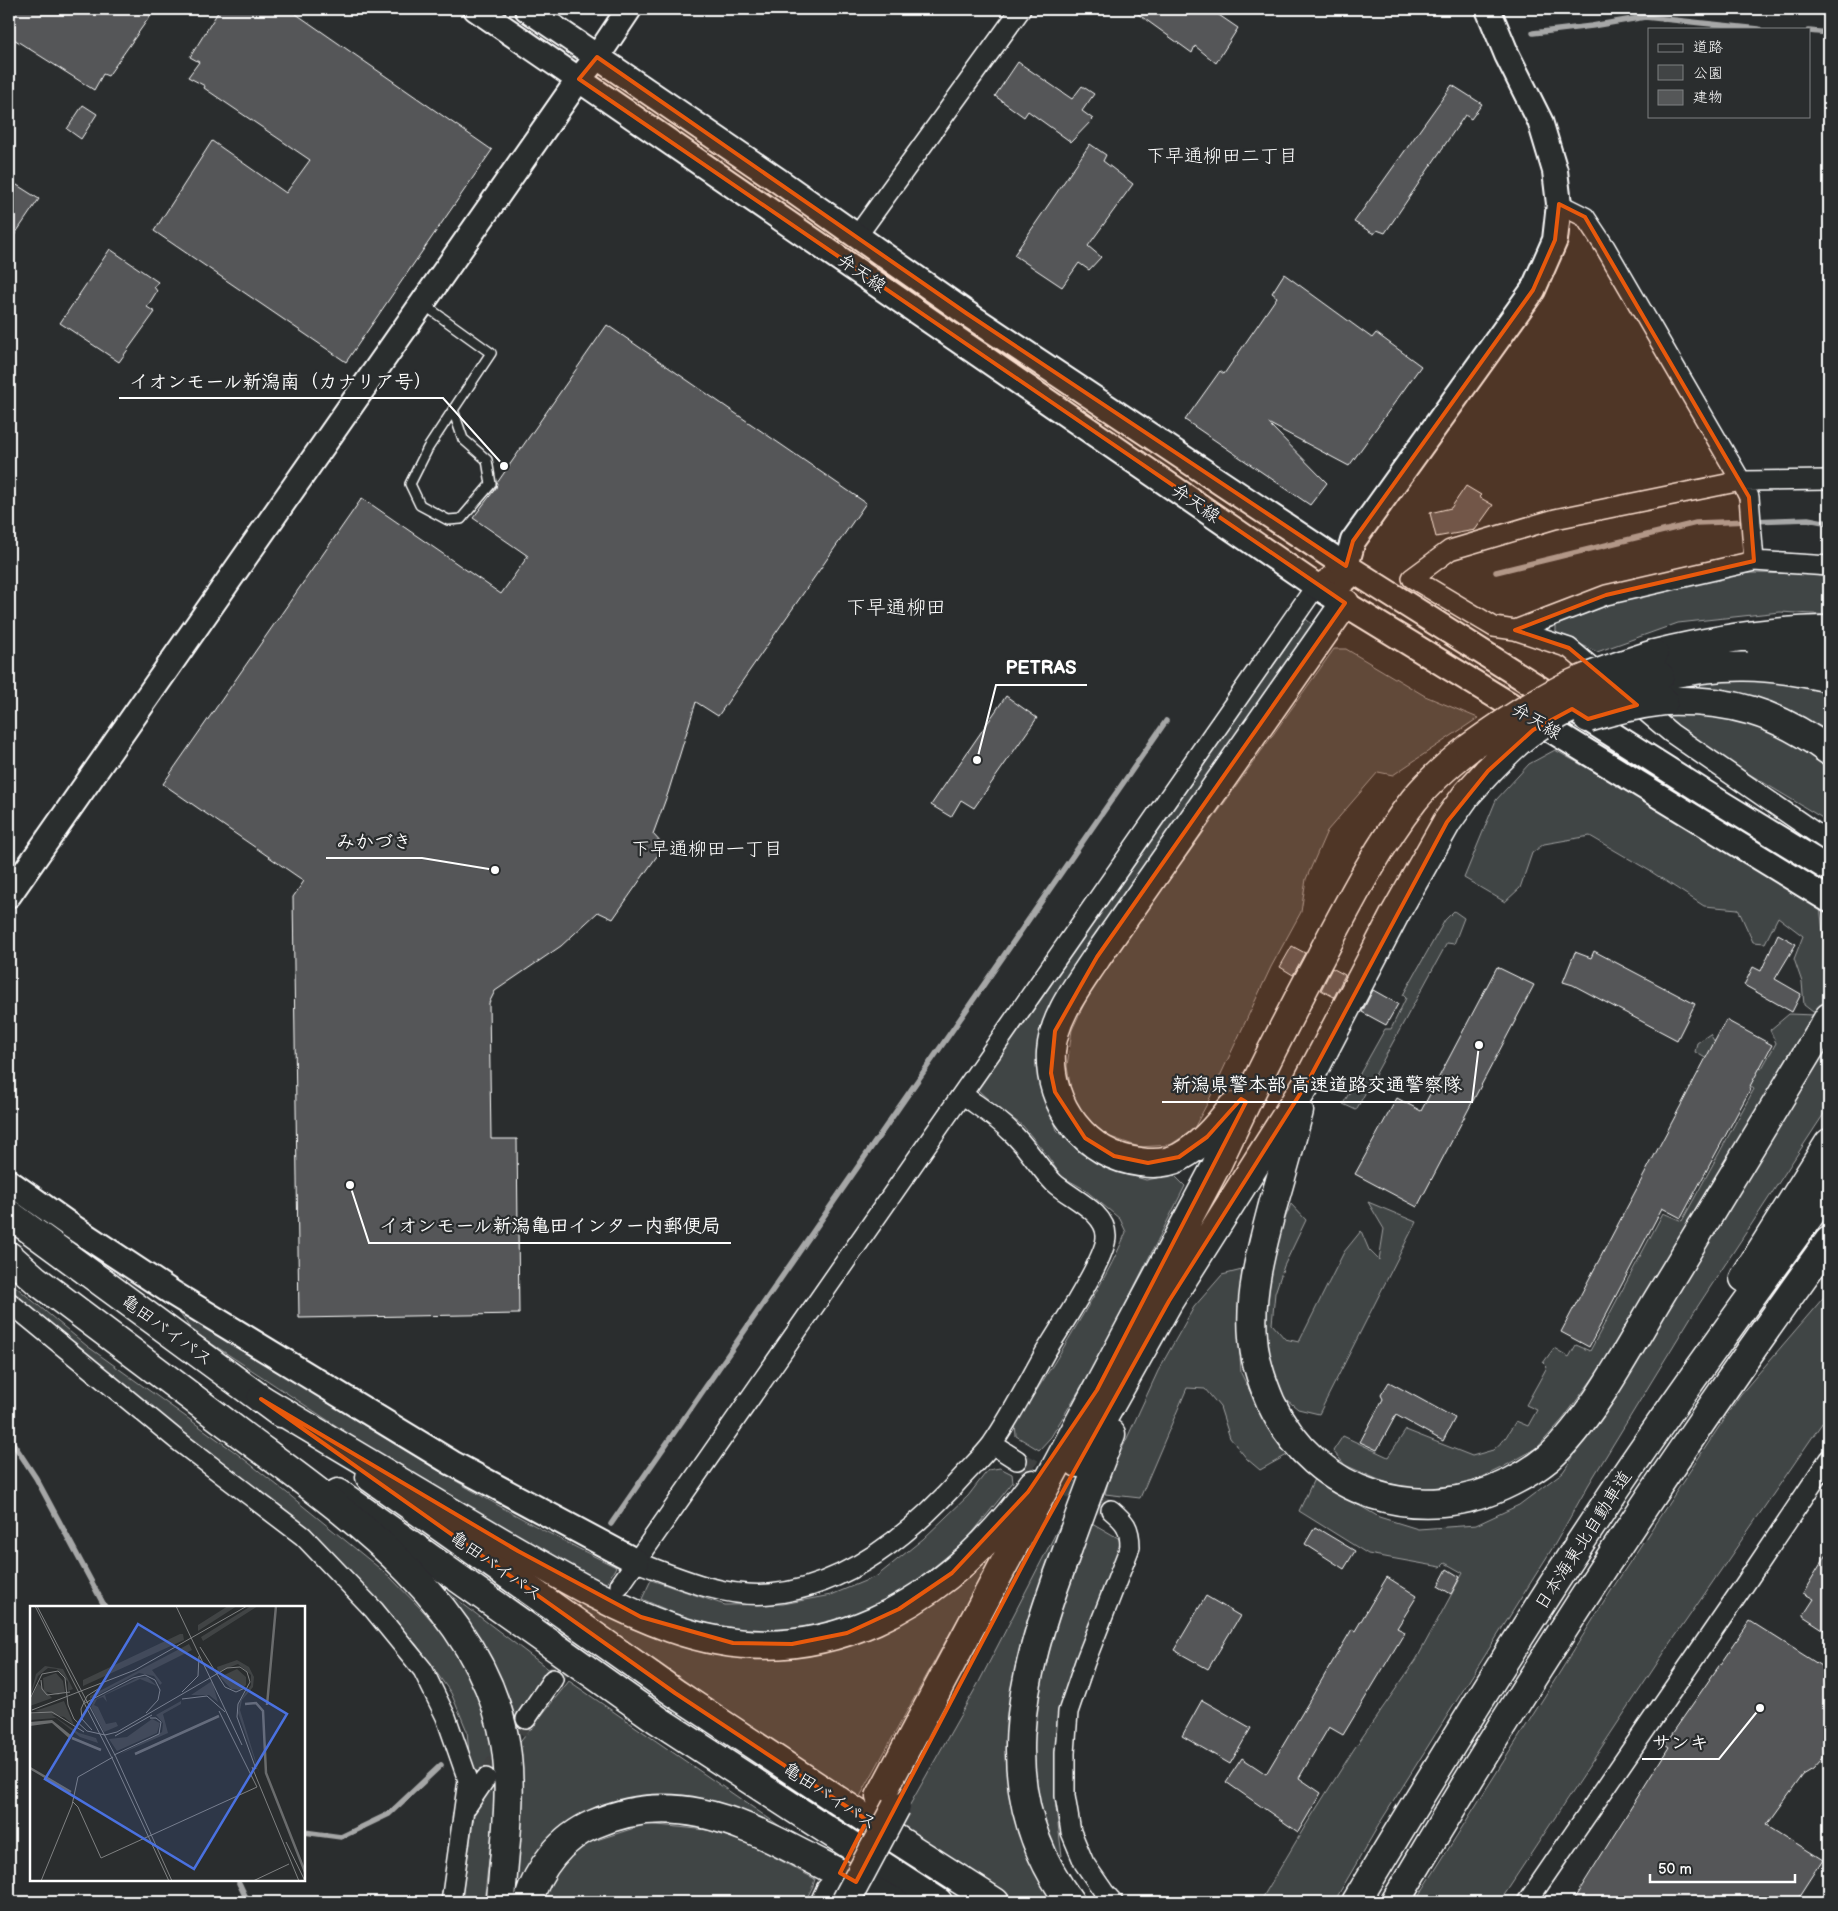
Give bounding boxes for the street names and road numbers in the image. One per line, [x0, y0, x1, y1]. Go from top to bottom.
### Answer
street label: 弁天線 [834, 249, 890, 297]
street label: 弁天線 [1168, 479, 1224, 527]
street label: 弁天線 [1508, 699, 1565, 744]
street label: 亀田バイパス [117, 1290, 216, 1371]
street label: 日本海東北自動車道 [1530, 1467, 1636, 1614]
street label: 亀田バイパス [446, 1527, 546, 1606]
street label: 亀田バイパス [779, 1758, 881, 1835]

